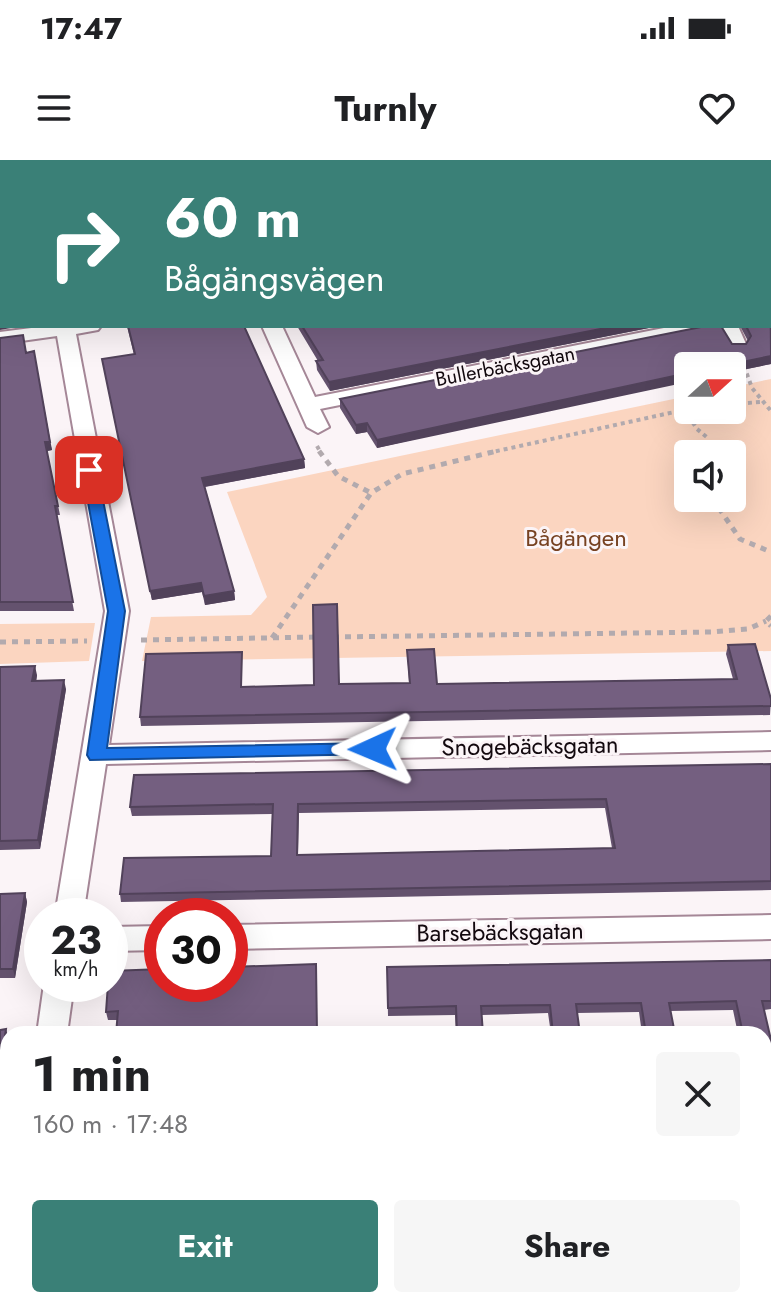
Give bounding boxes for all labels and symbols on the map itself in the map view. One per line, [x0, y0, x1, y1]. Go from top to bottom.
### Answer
street label: Bullerbäcksgatan [433, 339, 577, 394]
north arrow [674, 352, 746, 424]
pin [55, 436, 123, 504]
park label: Bågängen [525, 520, 627, 555]
position arrow [331, 707, 415, 791]
street label: Snogebäcksgatan [441, 726, 619, 765]
speed limit sign: 30 [144, 898, 248, 1002]
street label: Barsebäcksgatan [416, 913, 584, 950]

